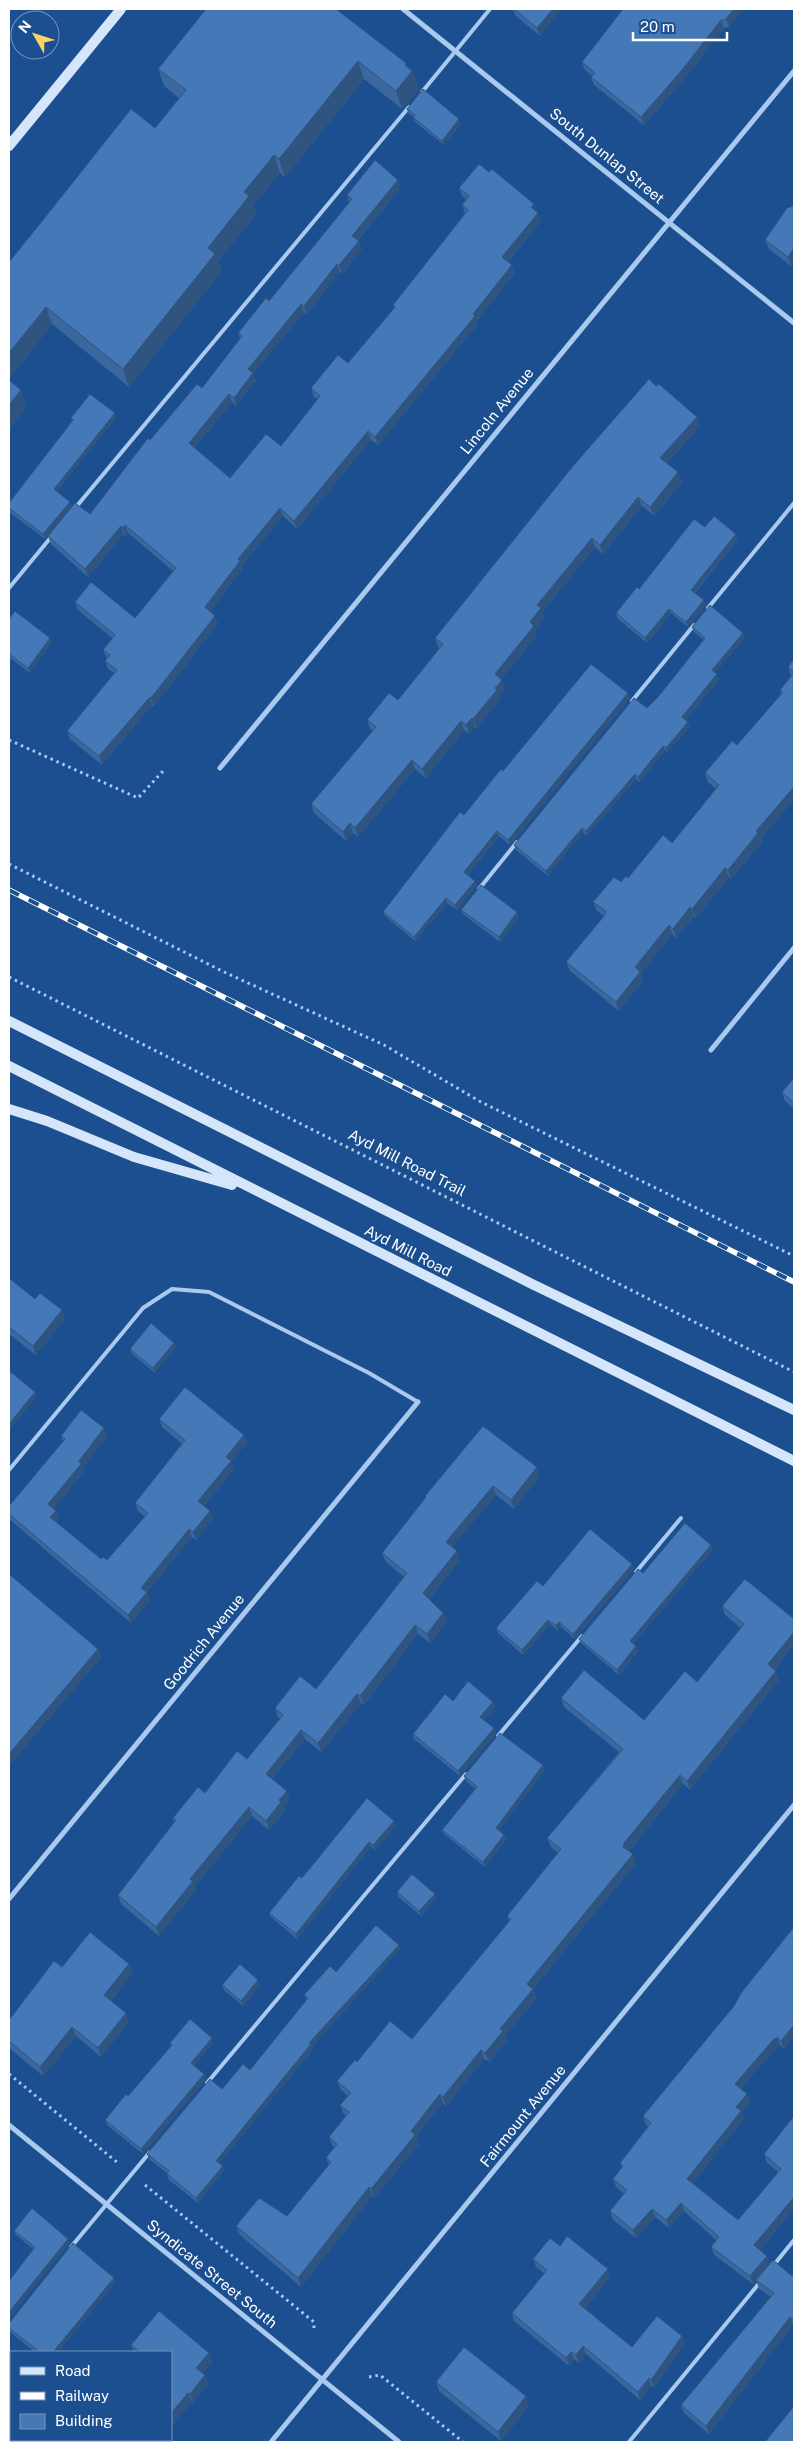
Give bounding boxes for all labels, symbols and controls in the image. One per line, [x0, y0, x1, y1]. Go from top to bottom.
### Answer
north arrow [10, 10, 60, 60]
scale bar [633, 10, 727, 42]
text: N [15, 18, 35, 36]
text: 20 m [640, 18, 675, 35]
street label: South Dunlap Street [547, 104, 668, 207]
street label: Lincoln Avenue [457, 364, 537, 457]
street label: Ayd Mill Road Trail [346, 1126, 469, 1200]
street label: Ayd Mill Road [362, 1221, 455, 1280]
street label: Goodrich Avenue [160, 1590, 247, 1693]
street label: Fairmount Avenue [476, 2061, 569, 2170]
street label: Syndicate Street South [144, 2216, 281, 2331]
legend [10, 2351, 172, 2441]
text: Road [55, 2362, 91, 2379]
text: Railway [55, 2387, 109, 2404]
text: Building [55, 2412, 113, 2429]

